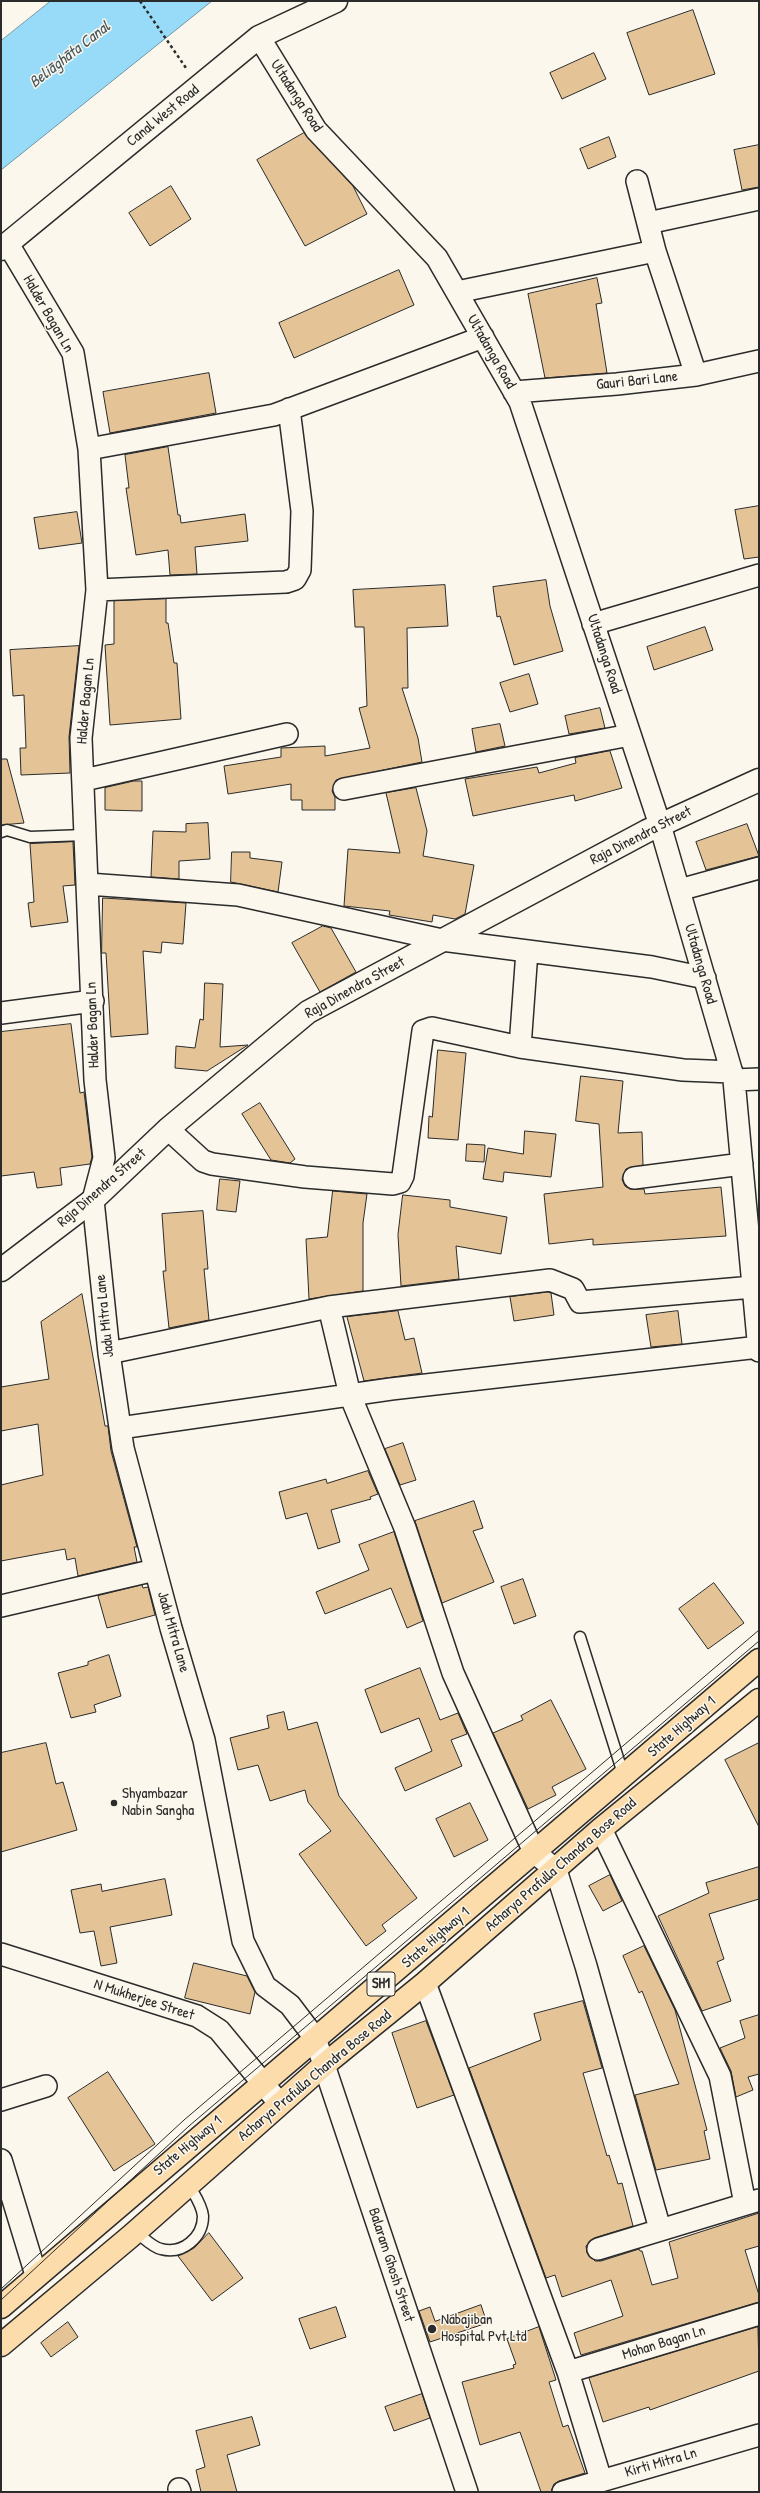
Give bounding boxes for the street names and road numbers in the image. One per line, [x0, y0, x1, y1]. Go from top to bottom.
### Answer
street label: Ultadanga Road [266, 57, 326, 135]
street label: Canal West Road [123, 81, 203, 151]
street label: Halder Bagan Ln [19, 272, 77, 356]
street label: Ultadanga Road [463, 312, 519, 392]
street label: Gauri Bari Lane [595, 368, 679, 394]
street label: Ultadanga Road [583, 612, 625, 696]
street label: Halder Bagan Ln [73, 657, 99, 745]
street label: Raja Dinendra Street [587, 803, 695, 869]
street label: Ultadanga Road [680, 922, 720, 1006]
street label: Raja Dinendra Street [302, 953, 408, 1023]
street label: Halder Bagan Ln [82, 981, 104, 1069]
street label: Raja Dinendra Street [54, 1145, 150, 1231]
street label: Jadu Mitra Lane [92, 1274, 118, 1358]
street label: Jadu Mitra Lane [153, 1589, 193, 1675]
street label: State Highway 1 [644, 1693, 720, 1761]
street label: Acharya Prafulla Chandra Bose Road [482, 1794, 640, 1936]
street label: State Highway 1 [398, 1904, 474, 1972]
road number: SH1 [367, 1972, 395, 1996]
street label: N Mukherjee Street [92, 1975, 196, 2025]
street label: Acharya Prafulla Chandra Bose Road [235, 2007, 395, 2145]
street label: State Highway 1 [150, 2112, 226, 2180]
street label: Balaram Ghosh Street [364, 2206, 418, 2324]
street label: Mohan Bagan Ln [620, 2322, 708, 2364]
street label: Kirti Mitra Ln [623, 2444, 699, 2482]

